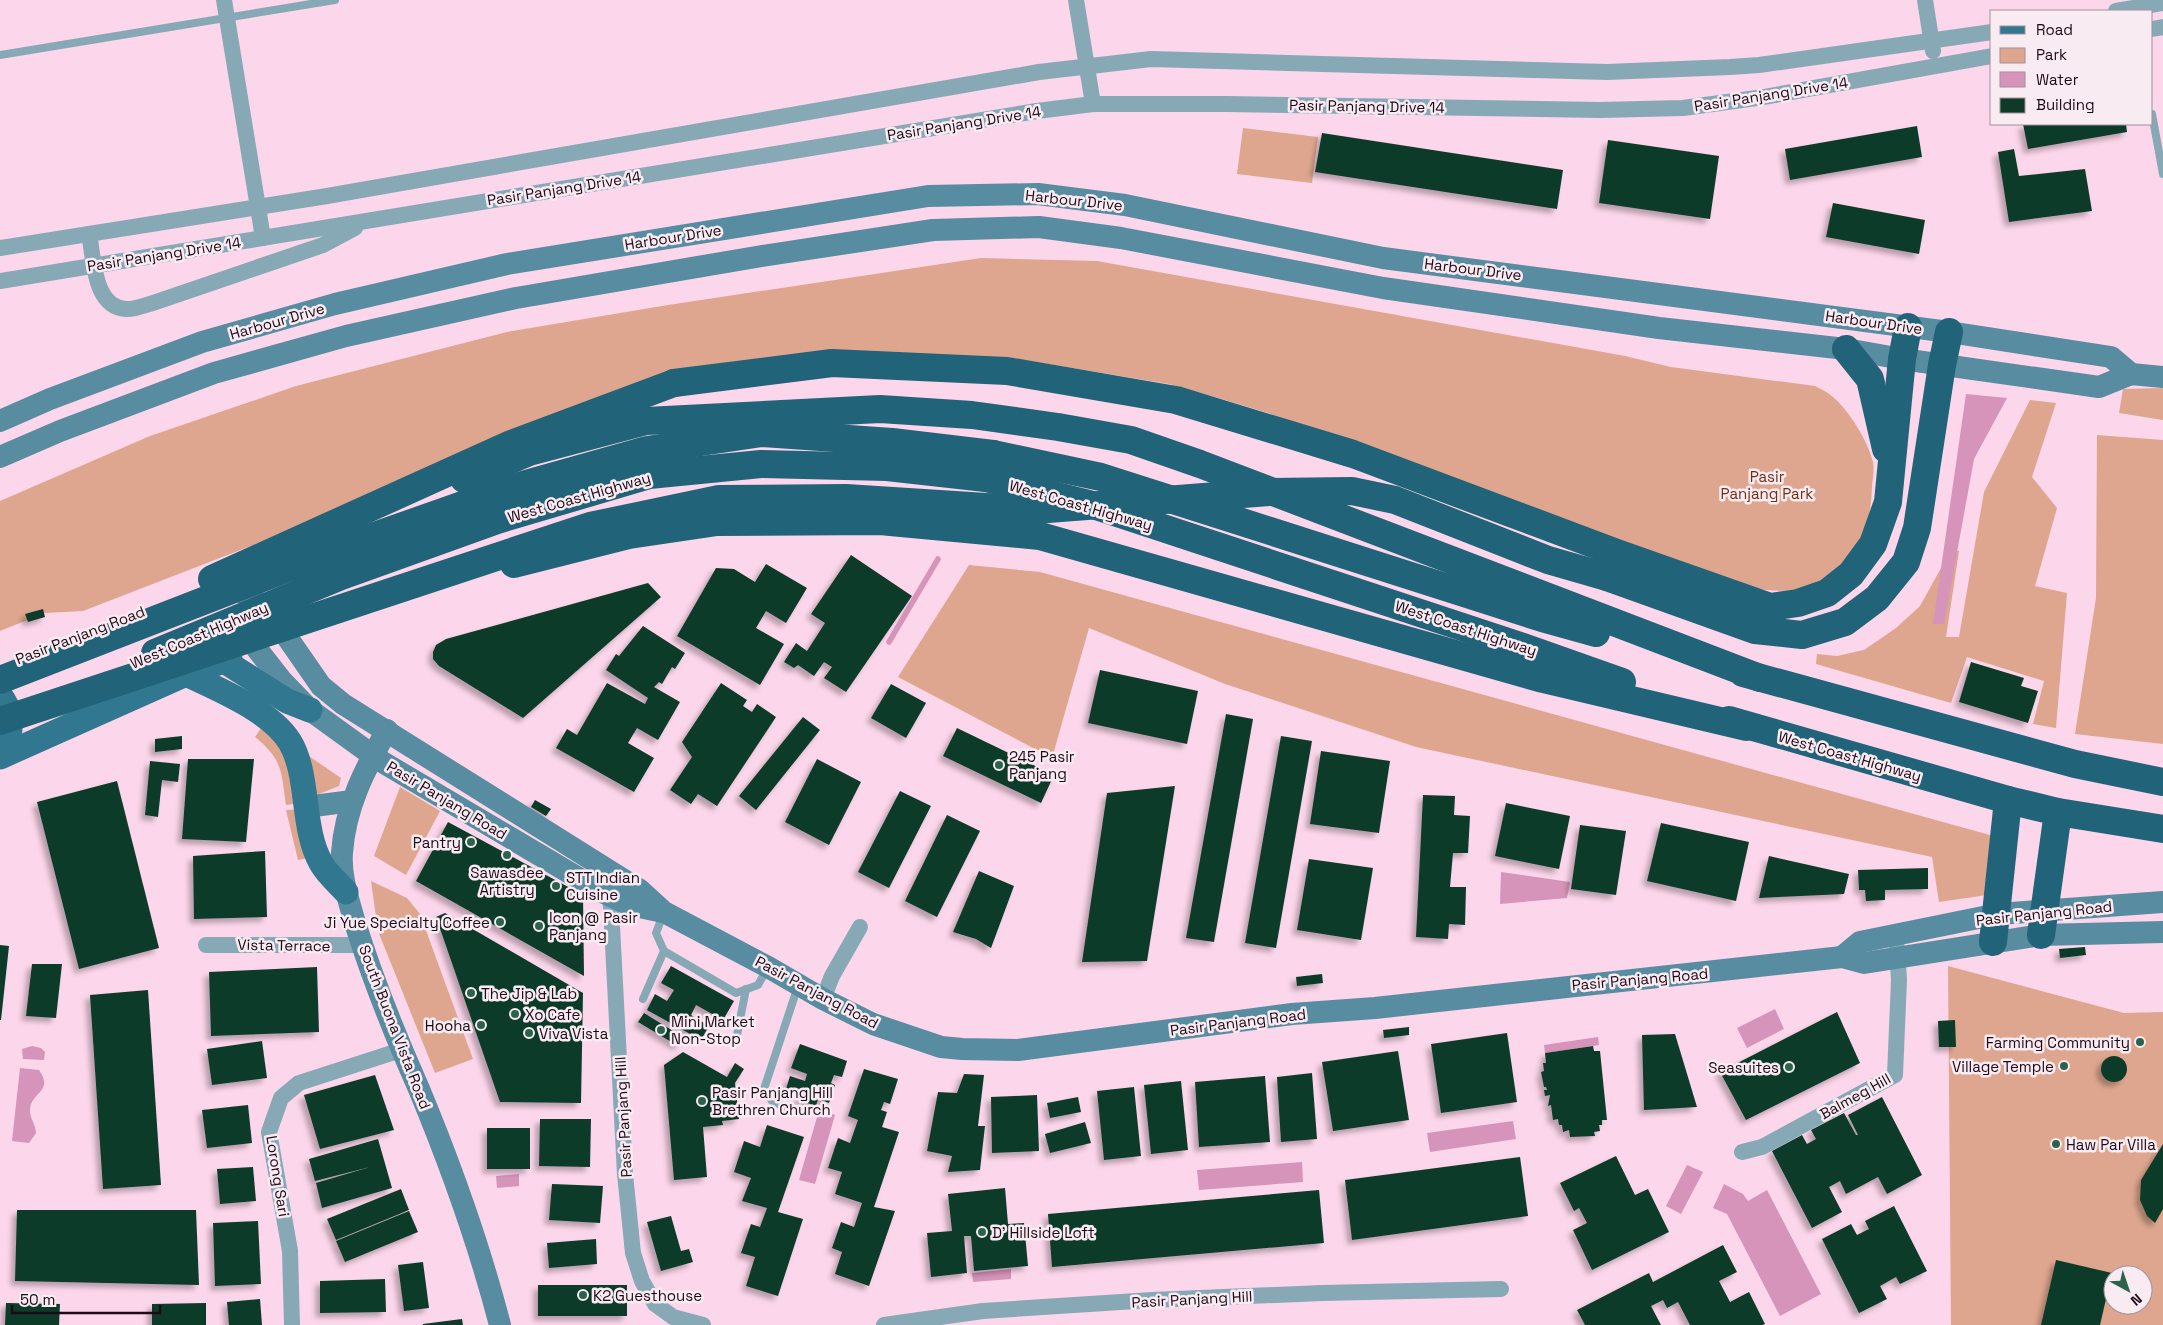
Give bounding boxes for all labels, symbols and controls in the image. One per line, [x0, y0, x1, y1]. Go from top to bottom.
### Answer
legend [1990, 10, 2153, 125]
text: Road [2036, 20, 2073, 39]
text: Park [2036, 45, 2067, 64]
text: Water [2036, 70, 2079, 89]
street label: Pasir Panjang Drive 14 [1693, 72, 1849, 116]
street label: Pasir Panjang Drive 14 [1289, 95, 1445, 117]
text: Building [2036, 95, 2095, 114]
street label: Pasir Panjang Drive 14 [886, 101, 1042, 145]
street label: Pasir Panjang Drive 14 [486, 166, 642, 210]
street label: Harbour Drive [1024, 185, 1124, 215]
street label: Harbour Drive [623, 220, 723, 254]
street label: Pasir Panjang Drive 14 [86, 232, 242, 276]
street label: Harbour Drive [1423, 254, 1523, 284]
street label: Harbour Drive [227, 298, 327, 344]
street label: Harbour Drive [1824, 306, 1924, 338]
street label: West Coast Highway [505, 467, 653, 527]
park label: Pasir Panjang Park [1721, 467, 1813, 503]
street label: West Coast Highway [1007, 475, 1155, 535]
street label: West Coast Highway [1393, 596, 1539, 660]
street label: West Coast Highway [127, 597, 271, 673]
street label: Pasir Panjang Road [13, 602, 147, 668]
street label: West Coast Highway [1776, 726, 1924, 786]
place label: 245 Pasir Panjang [1009, 747, 1075, 783]
street label: Pasir Panjang Road [383, 757, 511, 843]
marker: 245 Pasir Panjang [993, 759, 1005, 771]
place label: Pantry [413, 833, 461, 852]
marker: Pantry [465, 836, 477, 848]
marker: Sawasdee Artistry [501, 849, 513, 861]
place label: Sawasdee Artistry [470, 863, 544, 899]
place label: STT Indian Cuisine [566, 868, 640, 904]
marker: STT Indian Cuisine [550, 880, 562, 892]
street label: Pasir Panjang Road [1975, 896, 2113, 930]
place label: Icon @ Pasir Panjang [549, 908, 638, 944]
place label: Ji Yue Specialty Coffee [324, 913, 490, 932]
marker: Ji Yue Specialty Coffee [494, 916, 506, 928]
marker: Icon @ Pasir Panjang [533, 920, 545, 932]
street label: Vista Terrace [237, 935, 331, 955]
street label: South Buona Vista Road [355, 942, 435, 1112]
street label: Pasir Panjang Road [752, 951, 882, 1033]
street label: Pasir Panjang Road [1571, 964, 1709, 994]
place label: The Jip & Lab [481, 984, 577, 1003]
marker: The Jip & Lab [465, 987, 477, 999]
street label: Pasir Panjang Road [1169, 1004, 1307, 1040]
place label: Xo Cafe [525, 1005, 580, 1024]
marker: Xo Cafe [509, 1008, 521, 1020]
place label: Mini Market Non-Stop [671, 1012, 755, 1048]
place label: Hooha [425, 1016, 471, 1035]
marker: Hooha [475, 1019, 487, 1031]
place label: Viva Vista [539, 1024, 609, 1043]
marker: Mini Market Non-Stop [655, 1024, 667, 1036]
marker: Viva Vista [523, 1027, 535, 1039]
place label: Farming Community [1986, 1033, 2130, 1052]
marker: Farming Community [2134, 1036, 2146, 1048]
street label: Pasir Panjang Hill [610, 1056, 636, 1178]
place label: Village Temple [1952, 1057, 2054, 1076]
place label: Seasuites [1708, 1058, 1779, 1077]
marker: Village Temple [2058, 1060, 2070, 1072]
marker: Seasuites [1783, 1061, 1795, 1073]
street label: Balmeg Hill [1816, 1069, 1894, 1123]
place label: Pasir Panjang Hill Brethren Church [712, 1083, 833, 1119]
marker: Pasir Panjang Hill Brethren Church [696, 1095, 708, 1107]
street label: Lorong Sari [262, 1134, 294, 1218]
place label: Haw Par Villa [2066, 1135, 2156, 1154]
marker: Haw Par Villa [2050, 1138, 2062, 1150]
place label: D' Hillside Loft [992, 1223, 1095, 1242]
marker: D' Hillside Loft [976, 1226, 988, 1238]
north arrow [2103, 1265, 2153, 1315]
scale bar [12, 1282, 160, 1314]
place label: K2 Guesthouse [593, 1286, 702, 1305]
street label: Pasir Panjang Hill [1131, 1286, 1253, 1312]
marker: K2 Guesthouse [577, 1289, 589, 1301]
text: 50 m [20, 1290, 55, 1309]
text: N [2127, 1290, 2146, 1310]

